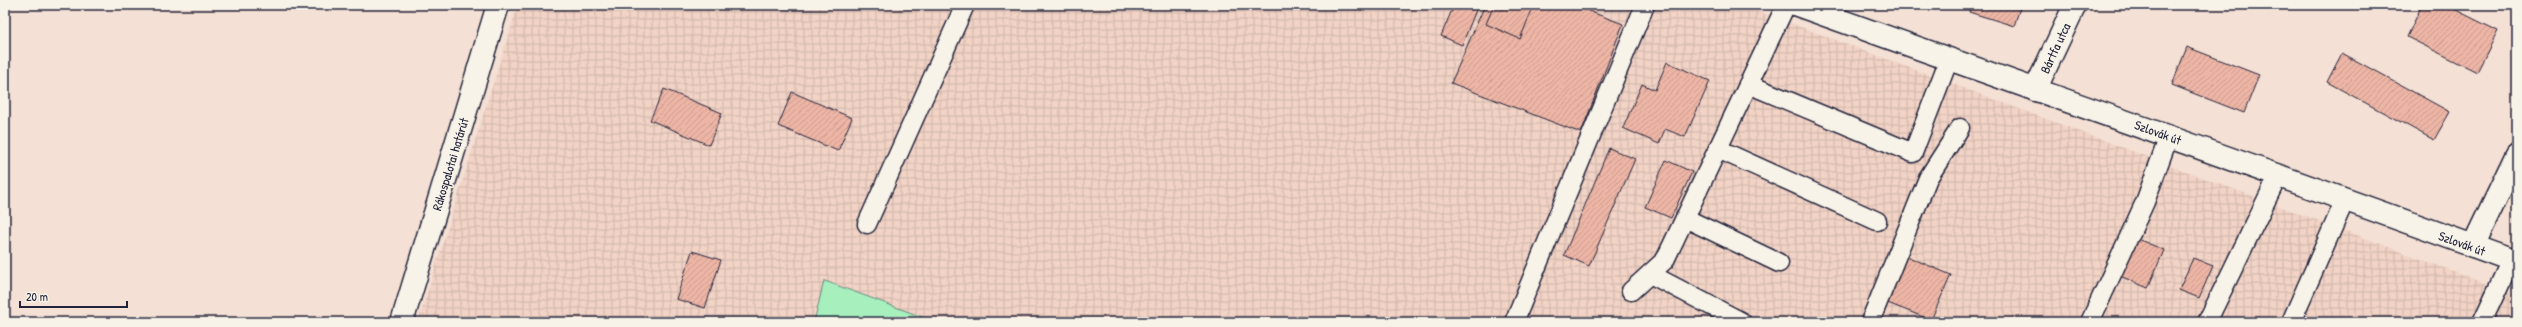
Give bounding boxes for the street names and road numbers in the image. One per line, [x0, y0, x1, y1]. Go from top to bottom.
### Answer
street label: Bártfa utca [2035, 20, 2075, 76]
street label: Rákospalotai határút [427, 115, 473, 213]
street label: Szlovák út [2132, 115, 2184, 149]
street label: Szlovák út [2436, 226, 2488, 260]

